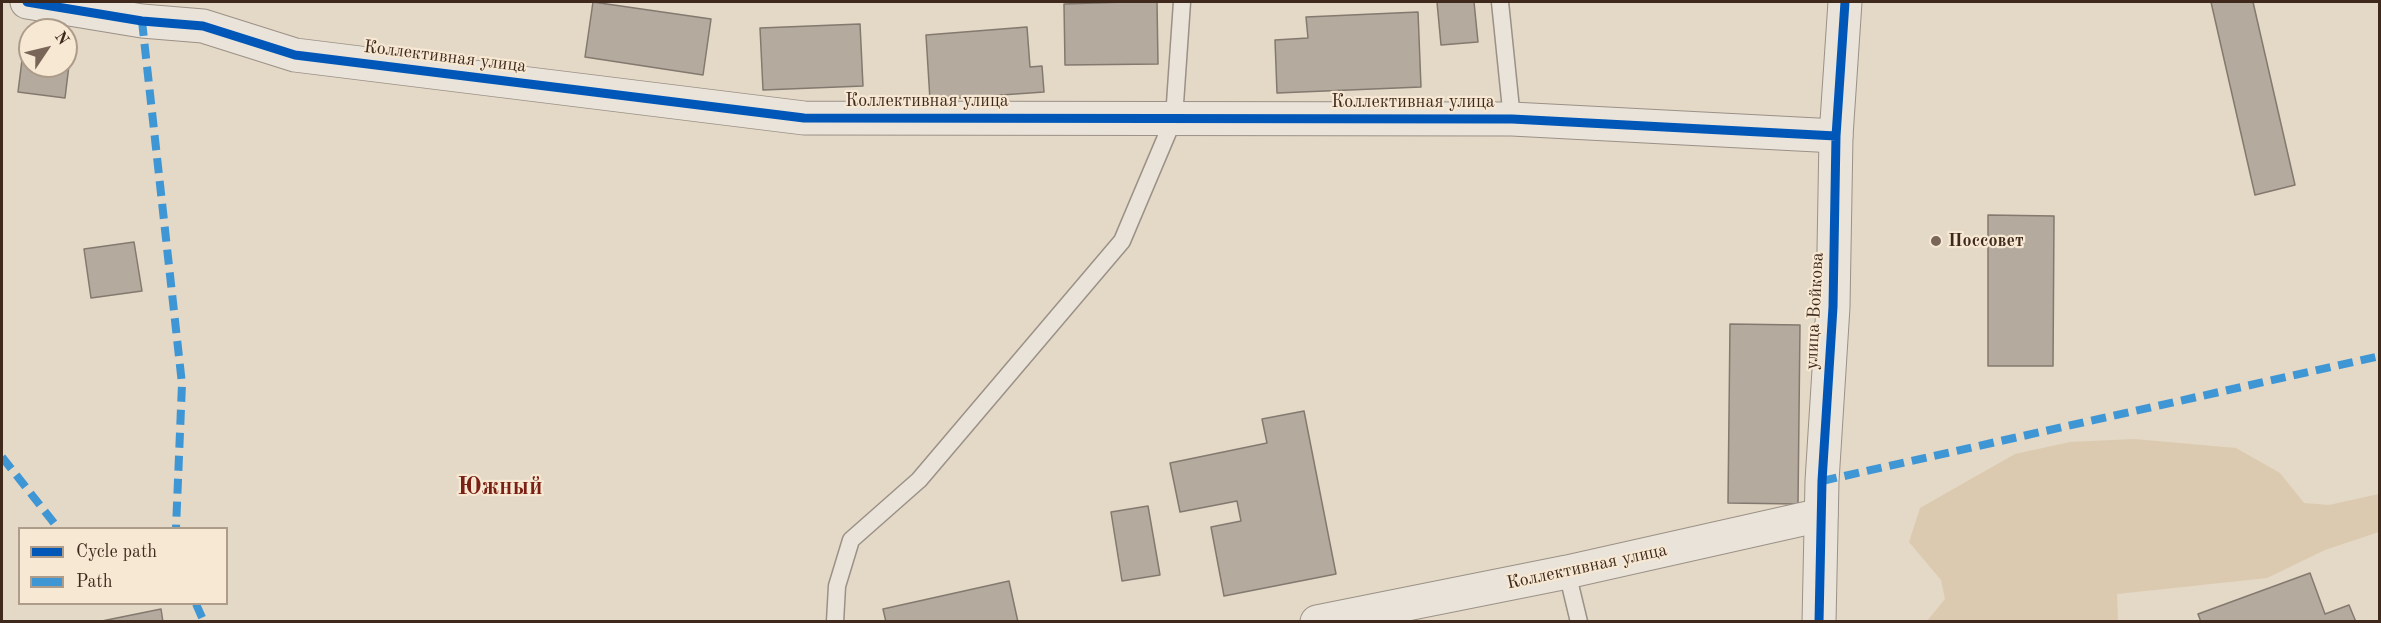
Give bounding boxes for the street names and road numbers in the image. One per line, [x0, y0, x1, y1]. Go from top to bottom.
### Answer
street label: Коллективная улица [363, 36, 527, 78]
street label: Коллективная улица [845, 90, 1009, 112]
street label: Коллективная улица [1331, 91, 1495, 113]
street label: улица Войкова [1801, 252, 1829, 370]
street label: Коллективная улица [1505, 539, 1669, 595]

